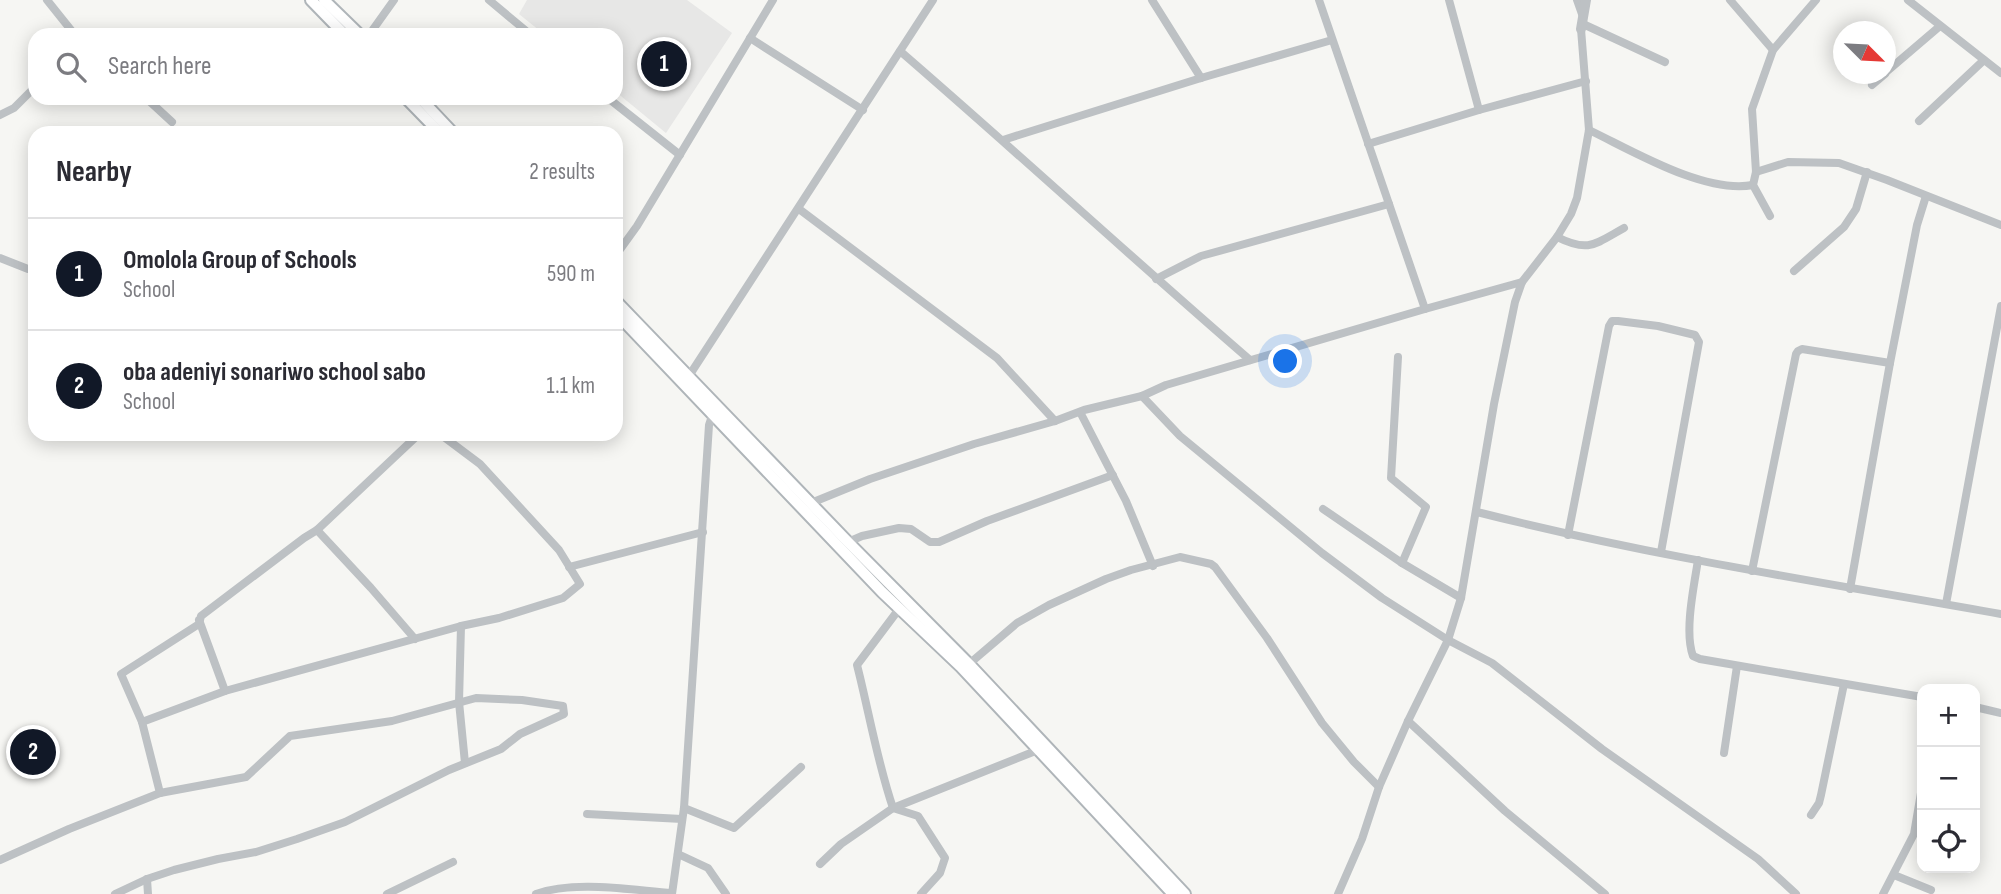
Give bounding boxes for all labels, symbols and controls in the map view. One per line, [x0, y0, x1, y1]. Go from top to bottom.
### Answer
north arrow [1833, 21, 1896, 84]
search box [28, 28, 623, 105]
pin: 1 [641, 38, 687, 90]
icon: search [52, 48, 90, 86]
text: Search here [108, 51, 211, 82]
text: Nearby [56, 154, 132, 190]
text: 2 results [529, 158, 595, 186]
text: Omolola Group of Schools [123, 245, 357, 276]
text: 1 [74, 260, 84, 288]
text: 590 m [547, 260, 595, 288]
text: School [123, 276, 175, 304]
your location [1268, 344, 1302, 378]
text: oba adeniyi sonariwo school sabo [123, 357, 426, 388]
text: 2 [74, 372, 84, 400]
text: 1.1 km [546, 372, 595, 400]
text: School [123, 388, 175, 416]
map controls [1917, 684, 1980, 873]
button: + [1917, 684, 1980, 747]
pin: 2 [10, 726, 56, 778]
button: − [1917, 747, 1980, 810]
button: locate [1917, 810, 1980, 873]

